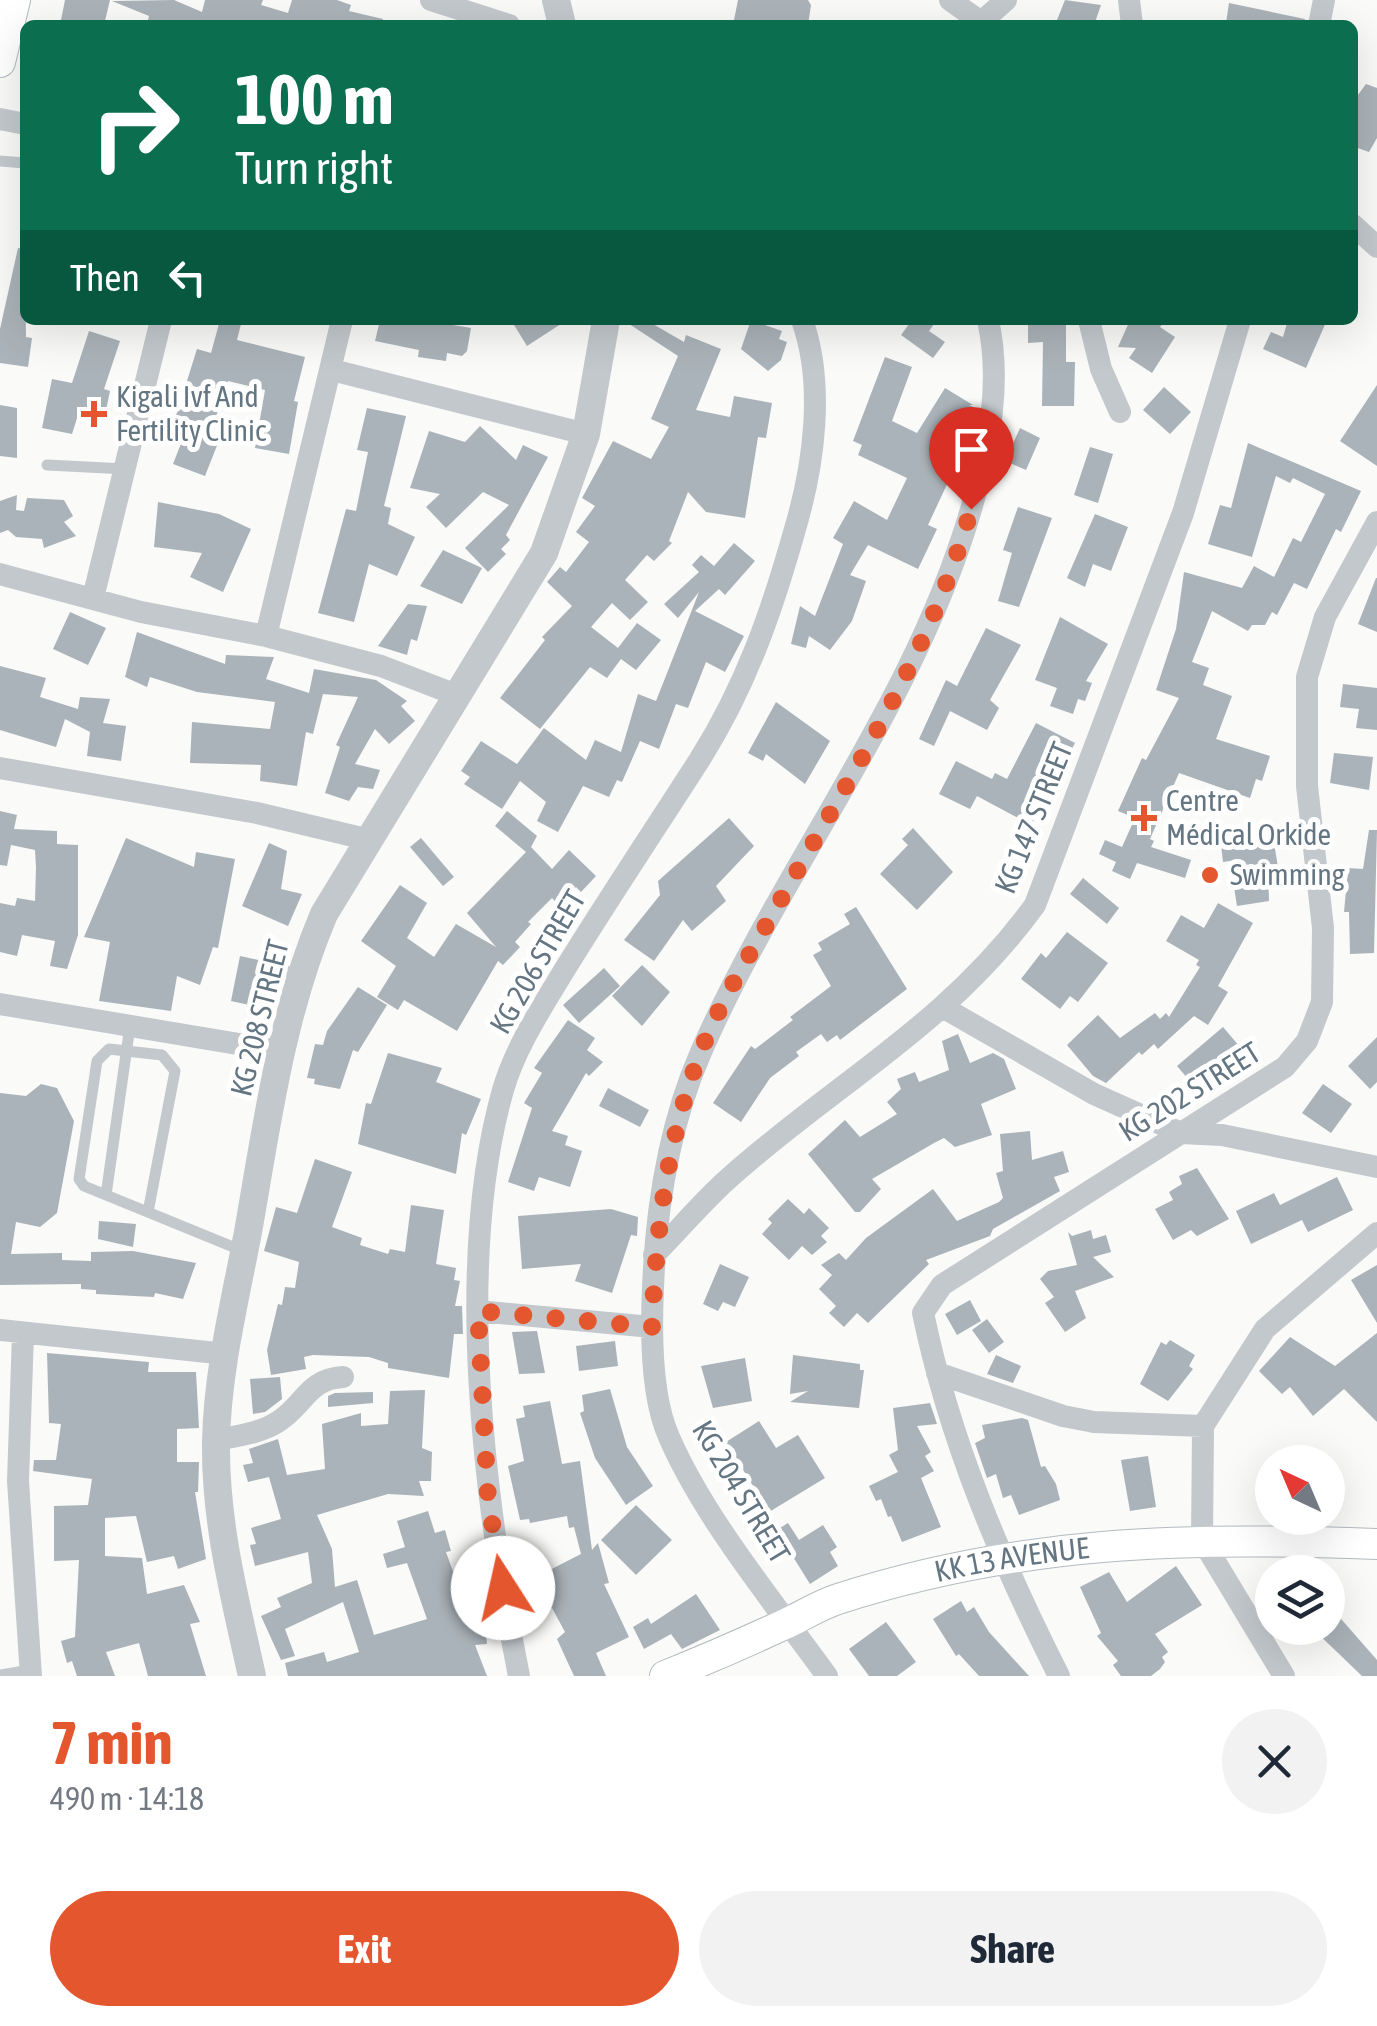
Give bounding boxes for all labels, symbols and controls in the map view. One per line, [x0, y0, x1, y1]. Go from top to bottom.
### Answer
text: 100 m [235, 59, 394, 139]
icon: right [70, 60, 200, 190]
text: Turn right [235, 142, 393, 194]
icon: left [160, 250, 215, 305]
text: Then [70, 256, 140, 299]
place label: Kigali Ivf And Fertility Clinic [116, 379, 267, 447]
marker: Kigali Ivf And Fertility Clinic [81, 401, 107, 427]
pin [929, 407, 1014, 510]
icon: arrive [944, 422, 999, 477]
street label: KG 147 STREET [987, 737, 1079, 898]
place label: Centre Médical Orkide [1166, 783, 1331, 851]
marker: Centre Médical Orkide [1131, 805, 1157, 831]
place label: Swimming [1230, 857, 1345, 891]
marker: Swimming [1199, 864, 1221, 886]
street label: KG 206 STREET [482, 884, 592, 1039]
street label: KG 208 STREET [223, 936, 295, 1099]
street label: KG 202 STREET [1113, 1034, 1266, 1148]
street label: KG 204 STREET [686, 1414, 798, 1569]
north arrow [1255, 1445, 1345, 1535]
map controls [1255, 1445, 1345, 1645]
street label: KK 13 AVENUE [931, 1530, 1091, 1588]
position arrow [451, 1536, 555, 1640]
button: layers [1255, 1555, 1345, 1645]
text: 7 min [50, 1708, 173, 1777]
button: close [1222, 1709, 1327, 1814]
text: 490 m · 14:18 [50, 1780, 204, 1817]
button: Exit [50, 1891, 679, 2006]
button: Share [699, 1891, 1327, 2006]

